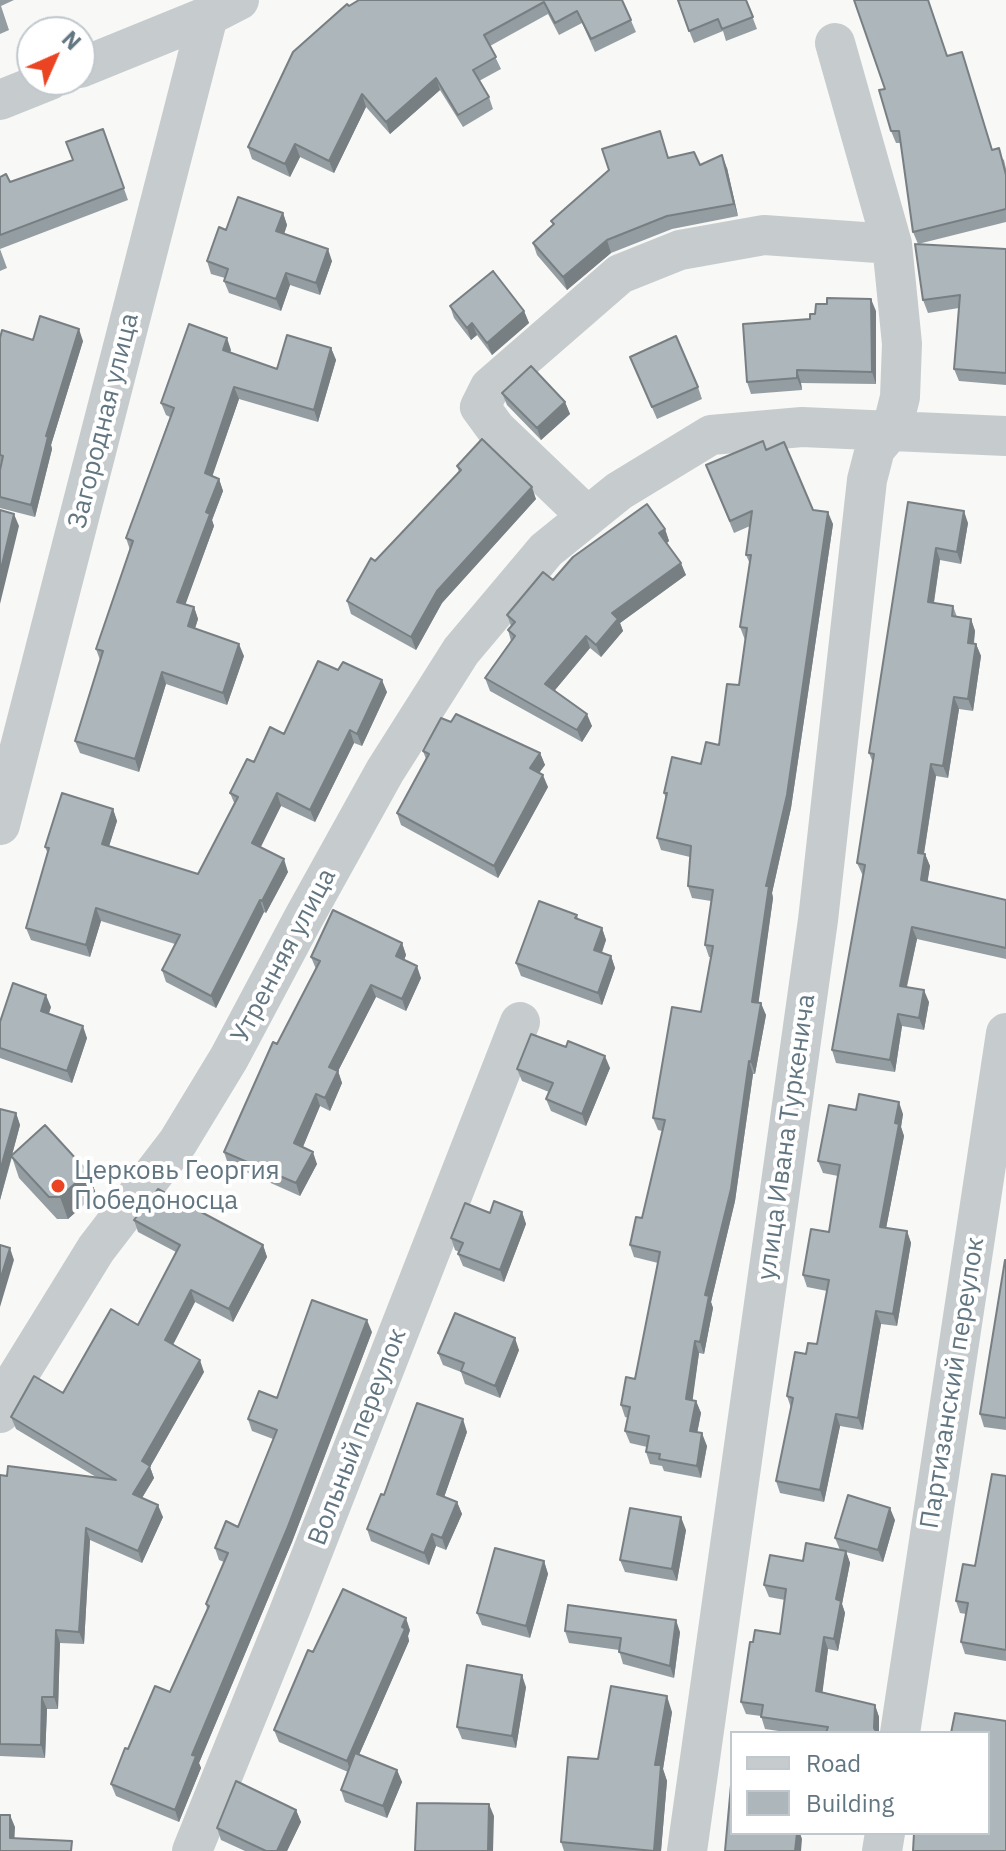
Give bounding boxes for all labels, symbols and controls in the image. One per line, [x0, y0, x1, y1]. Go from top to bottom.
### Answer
north arrow [16, 16, 96, 96]
text: N [56, 24, 88, 56]
street label: Загородная улица [62, 310, 146, 532]
street label: Утренняя улица [225, 863, 343, 1049]
street label: улица Ивана Туркенича [751, 992, 823, 1282]
place label: Церковь Георгия Победоносца [74, 1155, 280, 1216]
marker: Церковь Георгия Победоносца [49, 1177, 67, 1195]
street label: Партизанский переулок [915, 1235, 991, 1531]
street label: Вольный переулок [302, 1324, 414, 1550]
legend [730, 1731, 990, 1835]
text: Road [806, 1747, 861, 1779]
text: Building [806, 1787, 894, 1819]

